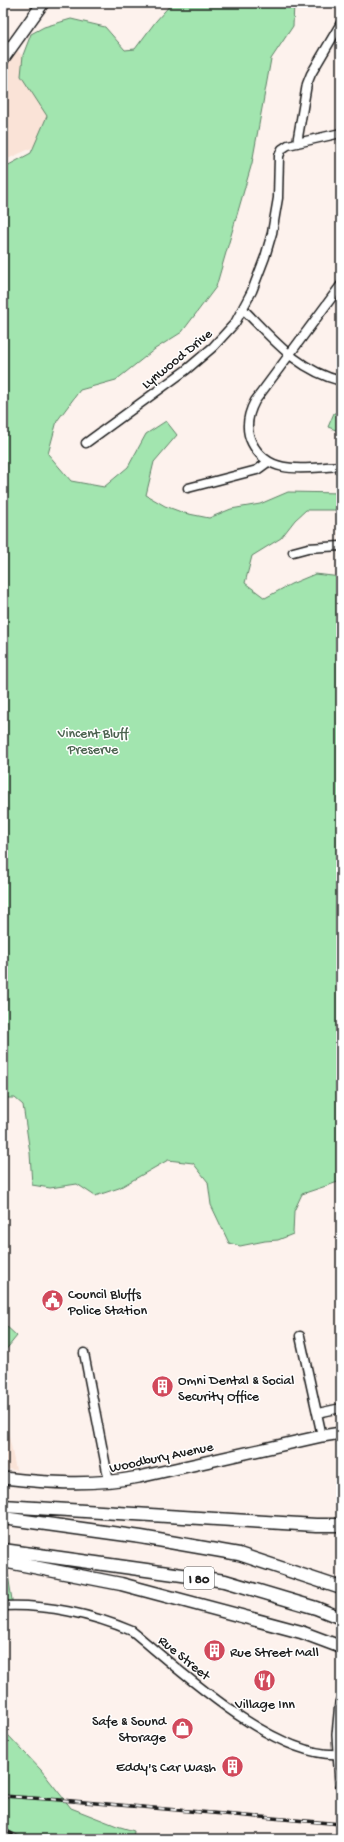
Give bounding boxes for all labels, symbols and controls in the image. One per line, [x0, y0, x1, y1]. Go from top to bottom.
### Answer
street label: Lynwood Drive [139, 326, 217, 394]
park label: Vincent Bluff Preserve [57, 726, 130, 759]
place label: Council Bluffs Police Station [67, 1287, 147, 1320]
public building icon: Council Bluffs Police Station [40, 1288, 66, 1314]
place label: Omni Dental & Social Security Office [178, 1373, 294, 1406]
building icon: Omni Dental & Social Security Office [150, 1374, 176, 1400]
street label: Woodbury Avenue [108, 1439, 216, 1478]
road number: I 80 [184, 1567, 214, 1589]
street label: Rue Street [154, 1633, 214, 1686]
building icon: Rue Street Mall [201, 1638, 227, 1664]
place label: Rue Street Mall [230, 1645, 319, 1662]
restaurant icon: Village Inn [252, 1668, 278, 1694]
place label: Village Inn [234, 1697, 295, 1714]
place label: Safe & Sound Storage [92, 1714, 168, 1747]
shop icon: Safe & Sound Storage [169, 1715, 195, 1741]
building icon: Eddy's Car Wash [219, 1753, 245, 1779]
place label: Eddy's Car Wash [116, 1760, 216, 1777]

